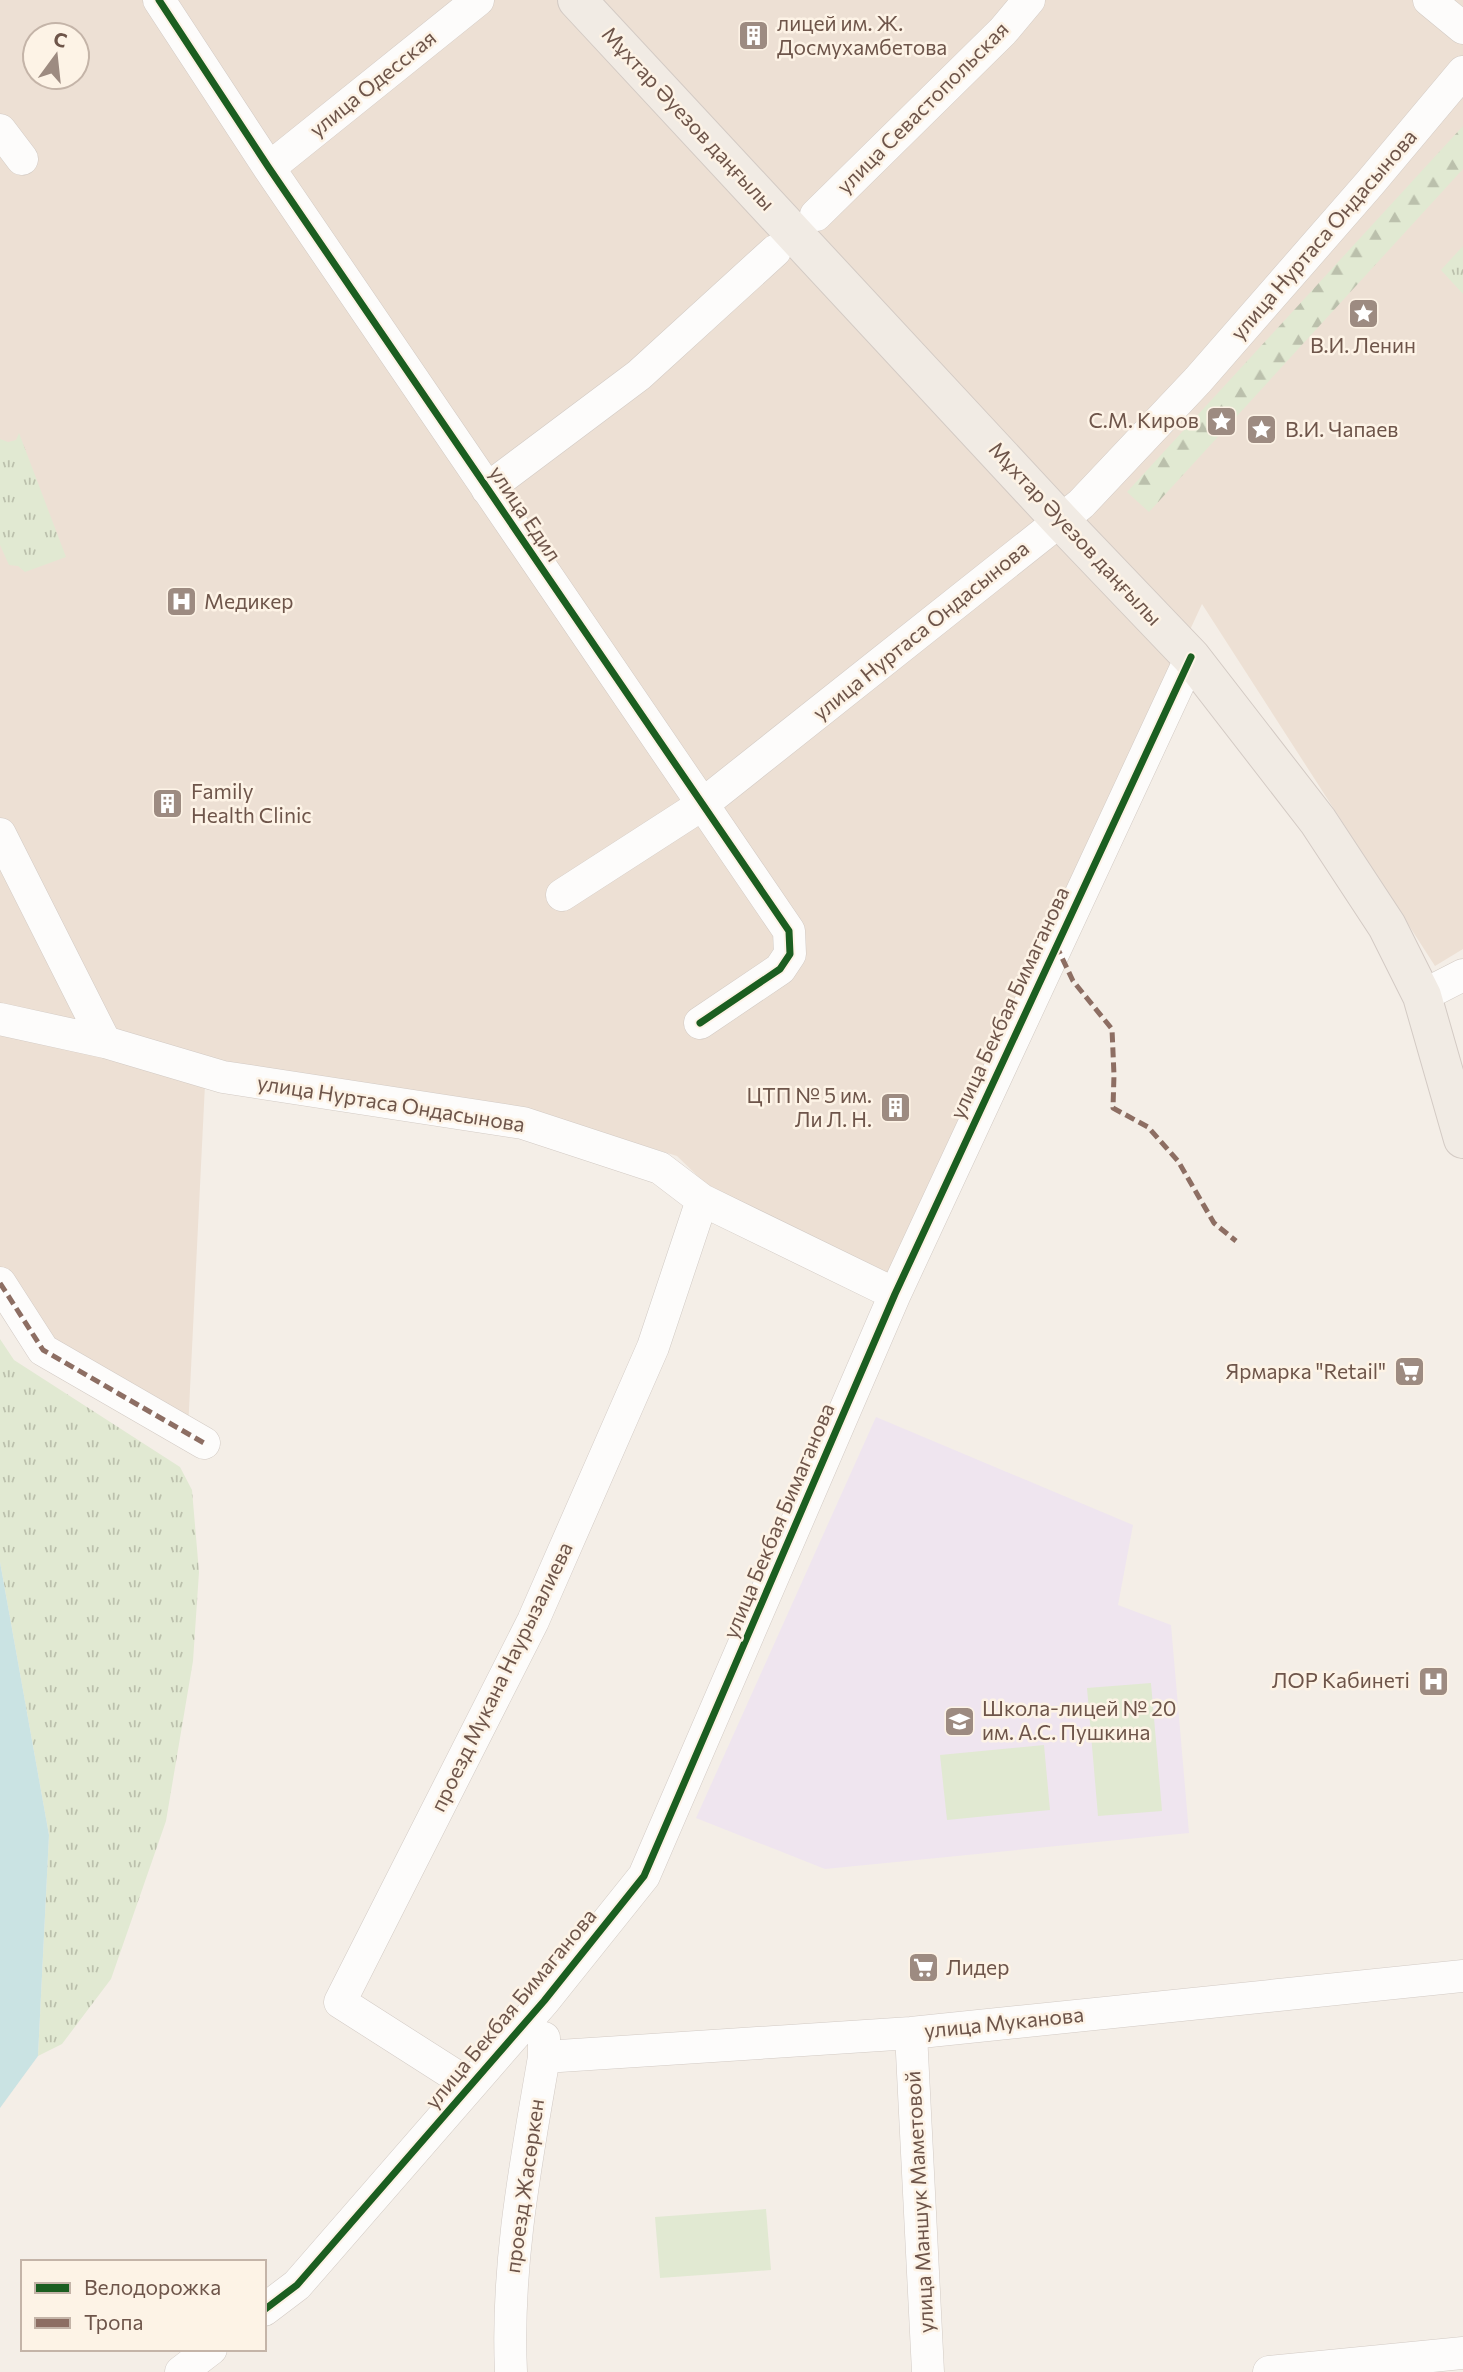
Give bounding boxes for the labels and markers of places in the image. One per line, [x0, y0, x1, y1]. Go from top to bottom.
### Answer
place label: лицей им. Ж. Досмухамбетова [777, 10, 947, 59]
building icon: лицей им. Ж. Досмухамбетова [737, 19, 771, 53]
place icon: В.И. Ленин [1346, 297, 1380, 331]
place label: В.И. Ленин [1310, 332, 1416, 357]
place icon: С.М. Киров [1205, 404, 1239, 438]
place label: С.М. Киров [1088, 407, 1199, 432]
place icon: В.И. Чапаев [1245, 413, 1279, 447]
place label: В.И. Чапаев [1285, 416, 1398, 441]
hospital icon: Медикер [164, 585, 198, 619]
place label: Медикер [204, 588, 294, 613]
place label: Family Health Clinic [191, 778, 312, 827]
building icon: Family Health Clinic [151, 787, 185, 821]
place label: ЦТП № 5 им. Ли Л. Н. [747, 1082, 872, 1131]
building icon: ЦТП № 5 им. Ли Л. Н. [878, 1091, 912, 1125]
supermarket icon: Ярмарка "Retail" [1392, 1355, 1426, 1389]
place label: Ярмарка "Retail" [1225, 1358, 1386, 1383]
hospital icon: ЛОР Кабинетi [1416, 1664, 1450, 1698]
place label: ЛОР Кабинетi [1272, 1667, 1410, 1692]
place label: Школа-лицей № 20 им. А.С. Пушкина [982, 1695, 1176, 1744]
school or university icon: Школа-лицей № 20 им. А.С. Пушкина [942, 1704, 976, 1738]
supermarket icon: Лидер [906, 1951, 940, 1985]
place label: Лидер [946, 1954, 1009, 1979]

